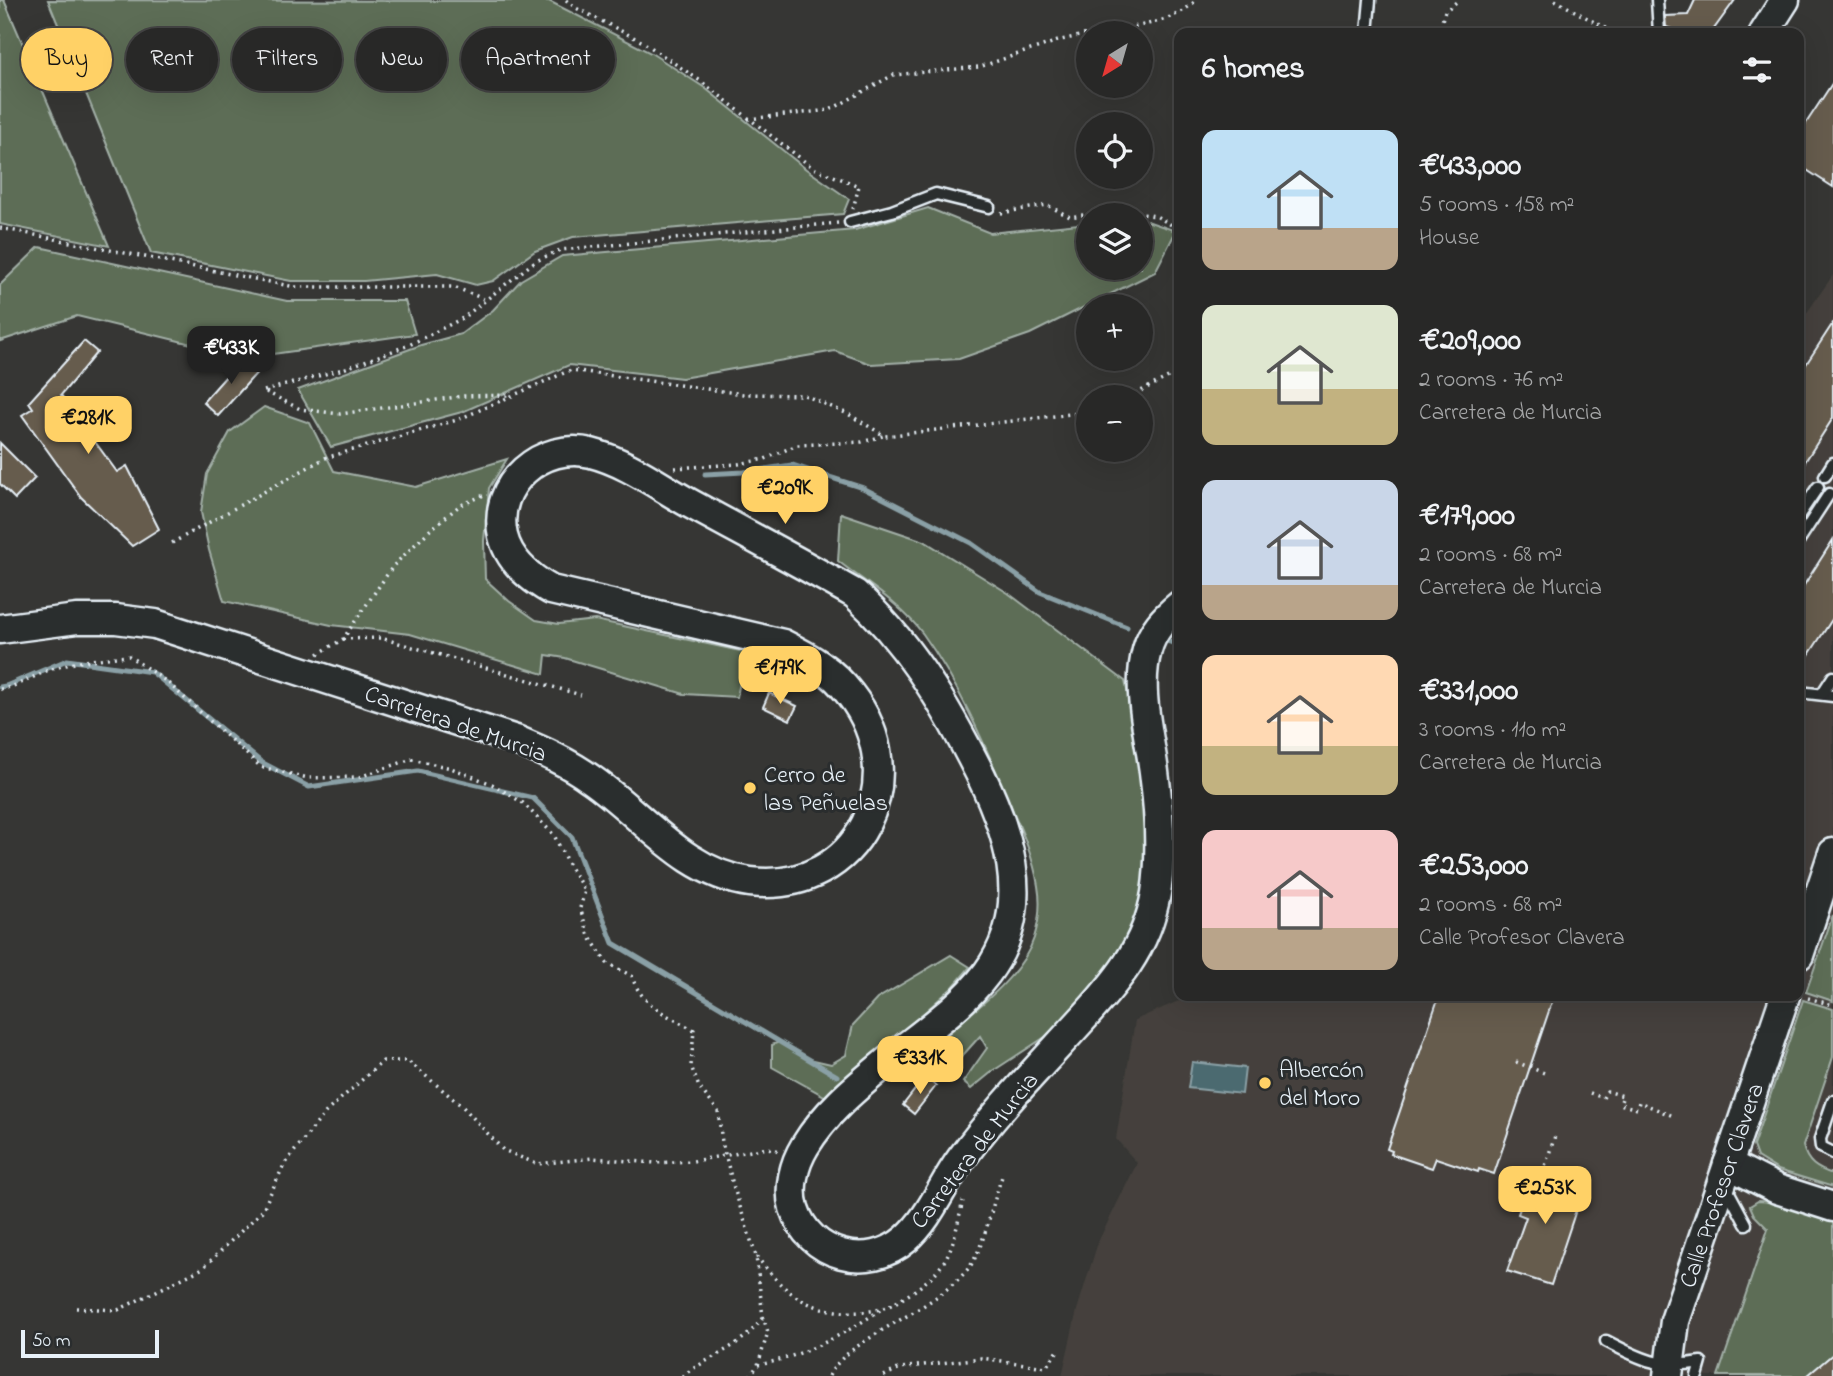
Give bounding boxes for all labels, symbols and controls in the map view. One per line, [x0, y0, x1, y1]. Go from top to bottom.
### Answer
north arrow [1076, 21, 1153, 98]
map controls [1076, 21, 1153, 462]
chip: Buy [21, 28, 112, 91]
chip: Rent [126, 28, 218, 91]
chip: Filters [232, 28, 342, 91]
chip: New [356, 28, 447, 91]
chip: Apartment [461, 28, 615, 91]
text: 6 homes [1202, 48, 1305, 92]
icon: filters [1738, 51, 1776, 89]
button: locate [1076, 112, 1153, 189]
text: €433,000 [1419, 145, 1521, 189]
icon: home [1258, 158, 1342, 242]
text: 5 rooms · 158 m² [1419, 189, 1574, 222]
button: layers [1076, 203, 1153, 280]
text: House [1419, 222, 1479, 255]
button: + [1076, 294, 1153, 371]
text: €209,000 [1419, 320, 1521, 364]
pin: €433K [182, 326, 280, 386]
text: €433K [203, 332, 259, 365]
icon: home [1258, 333, 1342, 417]
text: 2 rooms · 76 m² [1419, 364, 1563, 397]
button: − [1076, 385, 1153, 462]
pin: €281K [39, 396, 137, 456]
text: Carretera de Murcia [1419, 397, 1602, 430]
text: €281K [61, 402, 115, 435]
pin: €209K [736, 466, 834, 526]
text: €209K [757, 472, 813, 505]
text: €179,000 [1419, 495, 1515, 539]
icon: home [1258, 508, 1342, 592]
text: 2 rooms · 68 m² [1419, 539, 1562, 572]
text: Carretera de Murcia [1419, 572, 1602, 605]
pin: €179K [731, 646, 829, 706]
text: €179K [755, 652, 805, 685]
text: €331,000 [1419, 670, 1518, 714]
street label: Carretera de Murcia [359, 678, 551, 773]
icon: home [1258, 683, 1342, 767]
text: 3 rooms · 110 m² [1419, 714, 1566, 747]
text: Carretera de Murcia [1419, 747, 1602, 780]
place label: Cerro de las Peñuelas [764, 759, 888, 822]
marker: Cerro de las Peñuelas [742, 780, 758, 796]
text: €253,000 [1419, 845, 1528, 889]
icon: home [1258, 858, 1342, 942]
text: 2 rooms · 68 m² [1419, 889, 1562, 922]
text: Calle Profesor Clavera [1419, 922, 1625, 955]
pin: €331K [871, 1036, 969, 1096]
text: €331K [893, 1042, 947, 1075]
place label: Albercón del Moro [1279, 1054, 1364, 1117]
street label: Carretera de Murcia [903, 1066, 1049, 1238]
marker: Albercón del Moro [1257, 1075, 1273, 1091]
street label: Calle Profesor Clavera [1672, 1079, 1775, 1293]
pin: €253K [1496, 1166, 1594, 1226]
text: €253K [1514, 1172, 1576, 1205]
scale bar [21, 1327, 159, 1359]
text: 50 m [32, 1328, 71, 1355]

